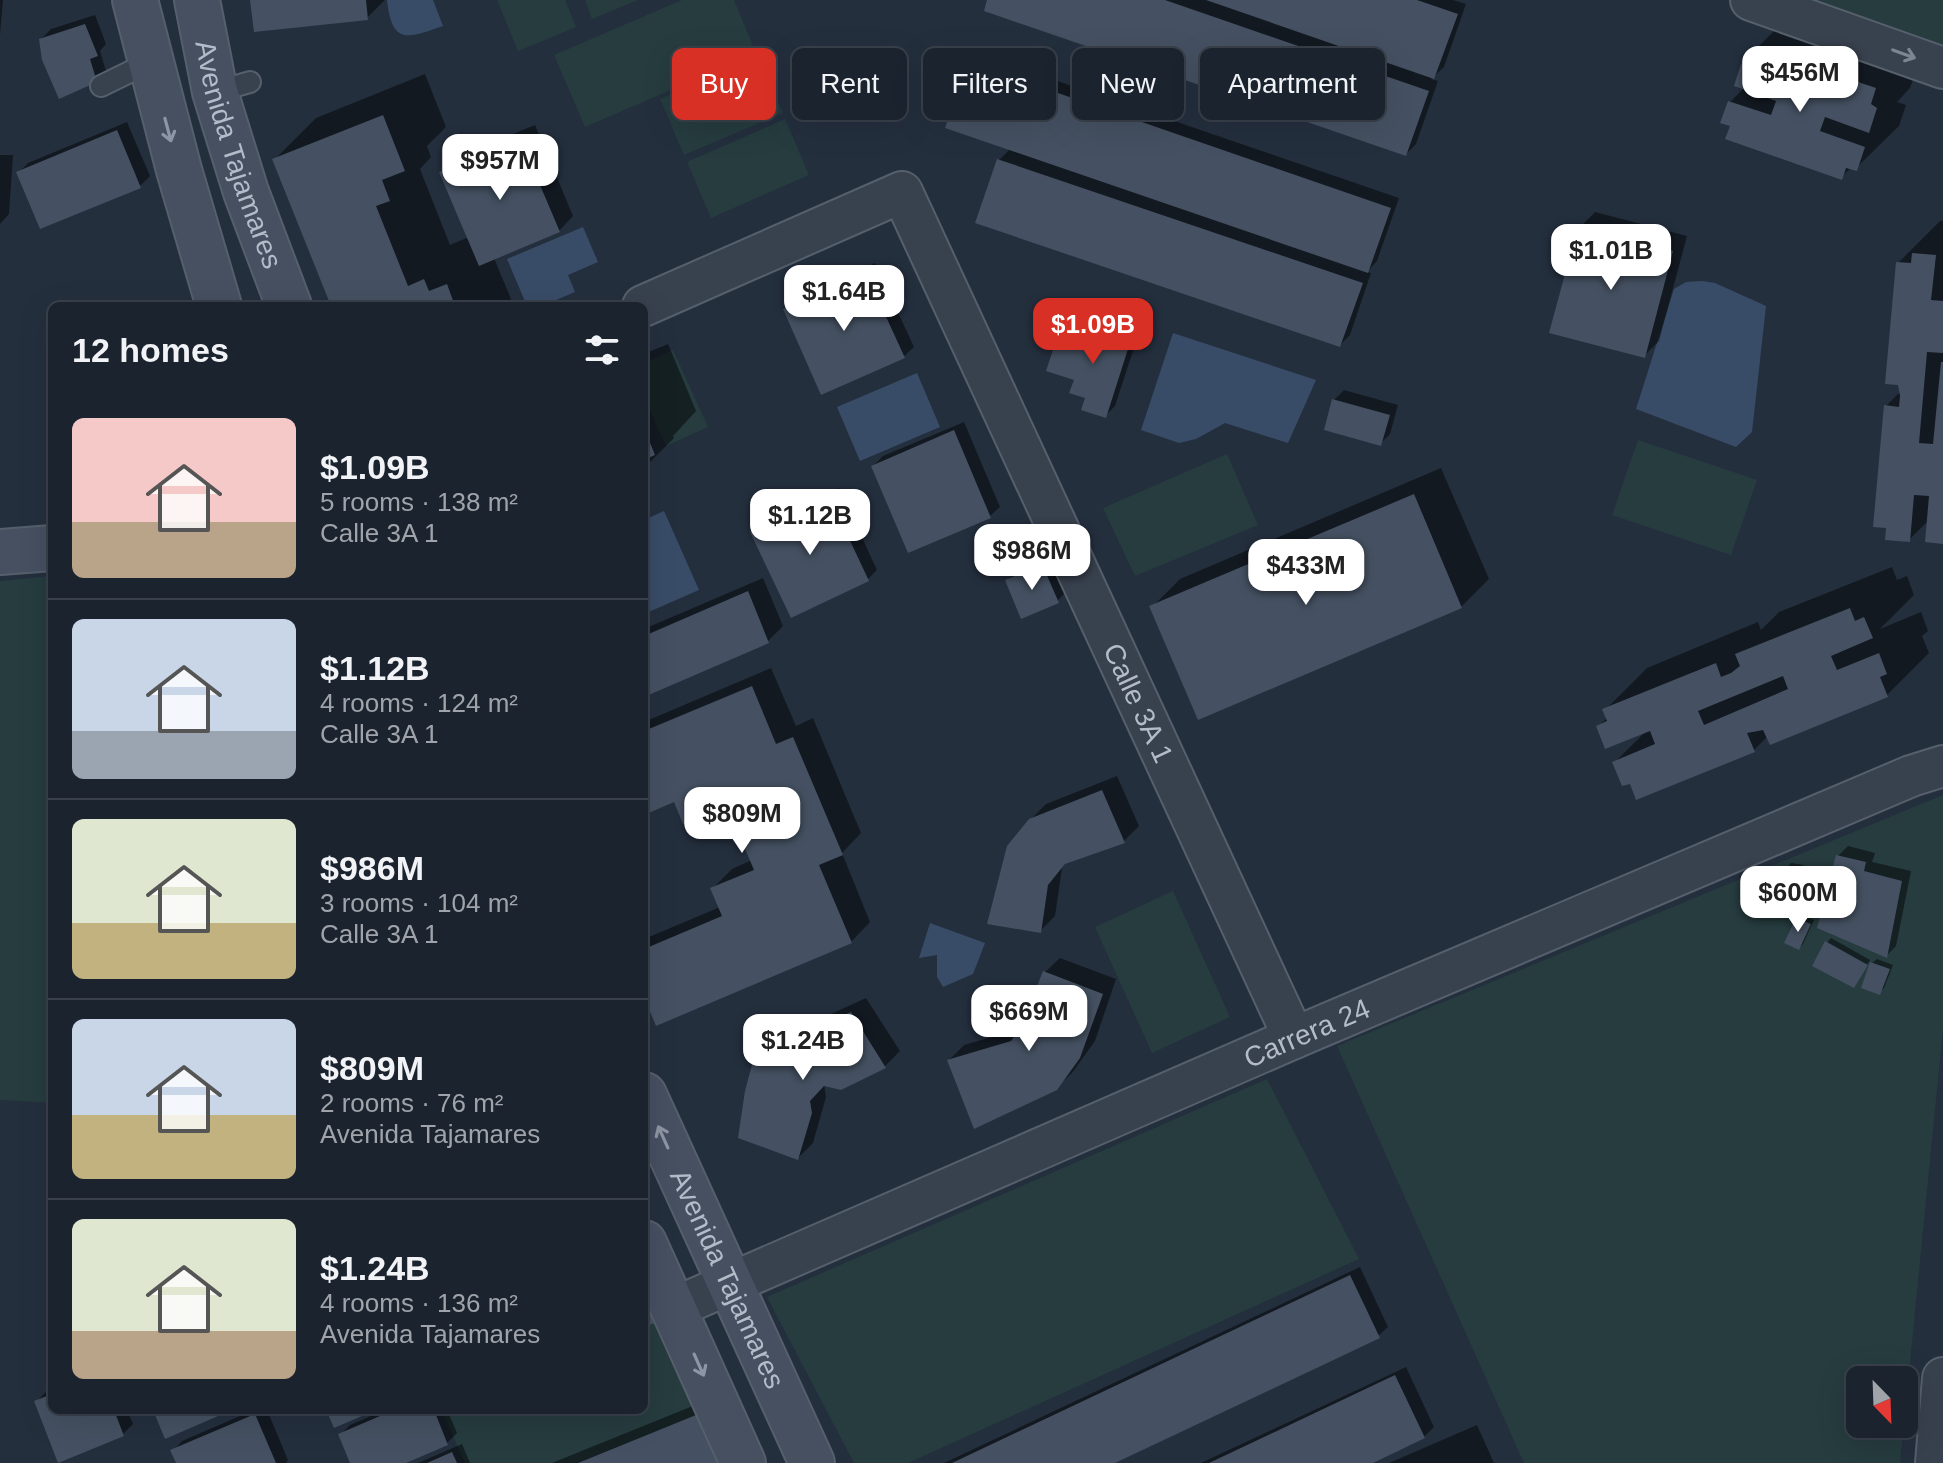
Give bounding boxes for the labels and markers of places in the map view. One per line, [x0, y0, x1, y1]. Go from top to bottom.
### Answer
pin: $456M [1744, 46, 1856, 114]
pin: $957M [444, 134, 556, 202]
pin: $1.01B [1546, 224, 1676, 292]
pin: $1.64B [779, 265, 909, 333]
pin: $1.09B [1028, 298, 1158, 366]
pin: $1.12B [745, 489, 875, 557]
pin: $986M [976, 524, 1088, 592]
pin: $433M [1250, 539, 1362, 607]
pin: $809M [686, 787, 798, 855]
pin: $600M [1742, 866, 1854, 934]
pin: $669M [973, 985, 1085, 1053]
pin: $1.24B [738, 1014, 868, 1082]

